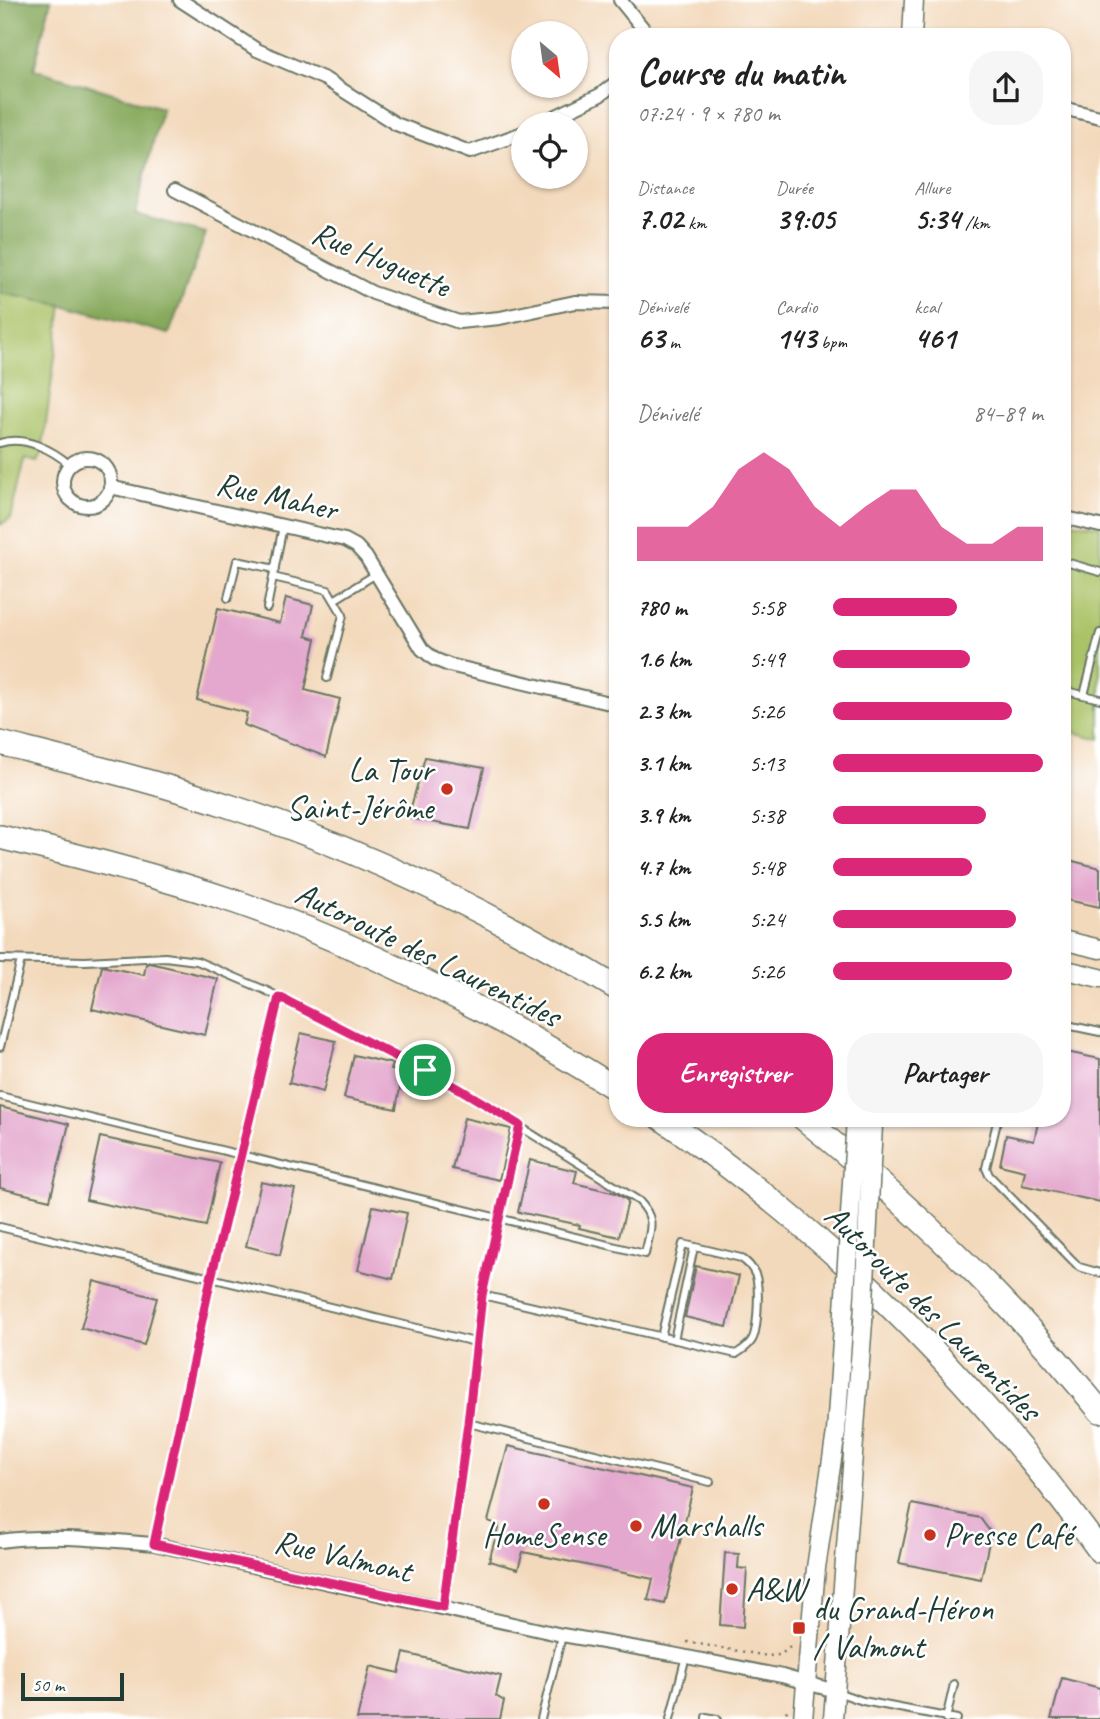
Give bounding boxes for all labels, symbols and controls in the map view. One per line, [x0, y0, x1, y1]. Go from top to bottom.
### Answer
north arrow [511, 21, 588, 98]
map controls [511, 21, 588, 189]
text: Course du matin [637, 49, 845, 96]
button: share [969, 51, 1043, 125]
text: 07:24 · 9 × 780 m [637, 99, 780, 128]
button: locate [511, 112, 588, 189]
text: Distance [637, 176, 694, 200]
text: Durée [776, 176, 813, 200]
text: Allure [914, 176, 950, 200]
text: 7.02 [637, 200, 683, 238]
text: 39:05 [776, 200, 835, 238]
text: 5:34 [914, 200, 960, 238]
street label: Rue Huguette [306, 211, 458, 308]
text: km [683, 211, 707, 235]
text: /km [960, 211, 990, 235]
text: Dénivelé [637, 295, 688, 319]
text: Cardio [776, 295, 818, 319]
text: kcal [914, 295, 939, 319]
text: 63 [637, 319, 665, 357]
text: 143 [776, 319, 816, 357]
text: 461 [914, 319, 955, 357]
text: m [665, 330, 680, 354]
text: bpm [816, 330, 847, 354]
text: Dénivelé [637, 399, 699, 428]
text: 84–89 m [973, 399, 1043, 428]
street label: Rue Maher [212, 462, 344, 531]
text: 780 m [637, 593, 687, 622]
text: 5:58 [749, 593, 785, 622]
text: 1.6 km [637, 645, 691, 674]
text: 5:49 [749, 645, 785, 674]
text: 2.3 km [637, 697, 691, 726]
text: 5:26 [749, 697, 785, 726]
place label: La Tour Saint-Jérôme [287, 749, 436, 829]
text: 3.1 km [637, 749, 691, 778]
text: 5:13 [749, 749, 785, 778]
marker: La Tour Saint-Jérôme [439, 781, 455, 797]
text: 3.9 km [637, 801, 690, 830]
text: 5:38 [749, 801, 785, 830]
text: 4.7 km [637, 853, 690, 882]
text: 5:48 [749, 853, 785, 882]
street label: Autoroute des Laurentides [289, 872, 570, 1038]
text: 5.5 km [637, 905, 690, 934]
text: 5:24 [749, 905, 785, 934]
text: 6.2 km [637, 957, 691, 986]
text: 5:26 [749, 957, 785, 986]
button: Enregistrer [637, 1033, 833, 1113]
button: Partager [847, 1033, 1043, 1113]
pin [395, 1040, 455, 1100]
icon: arrive [406, 1051, 444, 1089]
street label: Autoroute des Laurentides [816, 1195, 1052, 1431]
marker: HomeSense [536, 1496, 552, 1512]
place label: Marshalls [650, 1505, 765, 1547]
place label: HomeSense [482, 1514, 608, 1556]
place label: Presse Café [944, 1514, 1078, 1556]
marker: Marshalls [628, 1518, 644, 1534]
street label: Rue Valmont [270, 1520, 419, 1593]
marker: Presse Café [922, 1527, 938, 1543]
place label: A&W [746, 1568, 810, 1610]
marker: A&W [724, 1581, 740, 1597]
place label: du Grand-Héron / Valmont [813, 1588, 993, 1668]
marker: du Grand-Héron / Valmont [791, 1620, 807, 1636]
scale bar [21, 1670, 124, 1702]
text: 50 m [32, 1673, 64, 1697]

